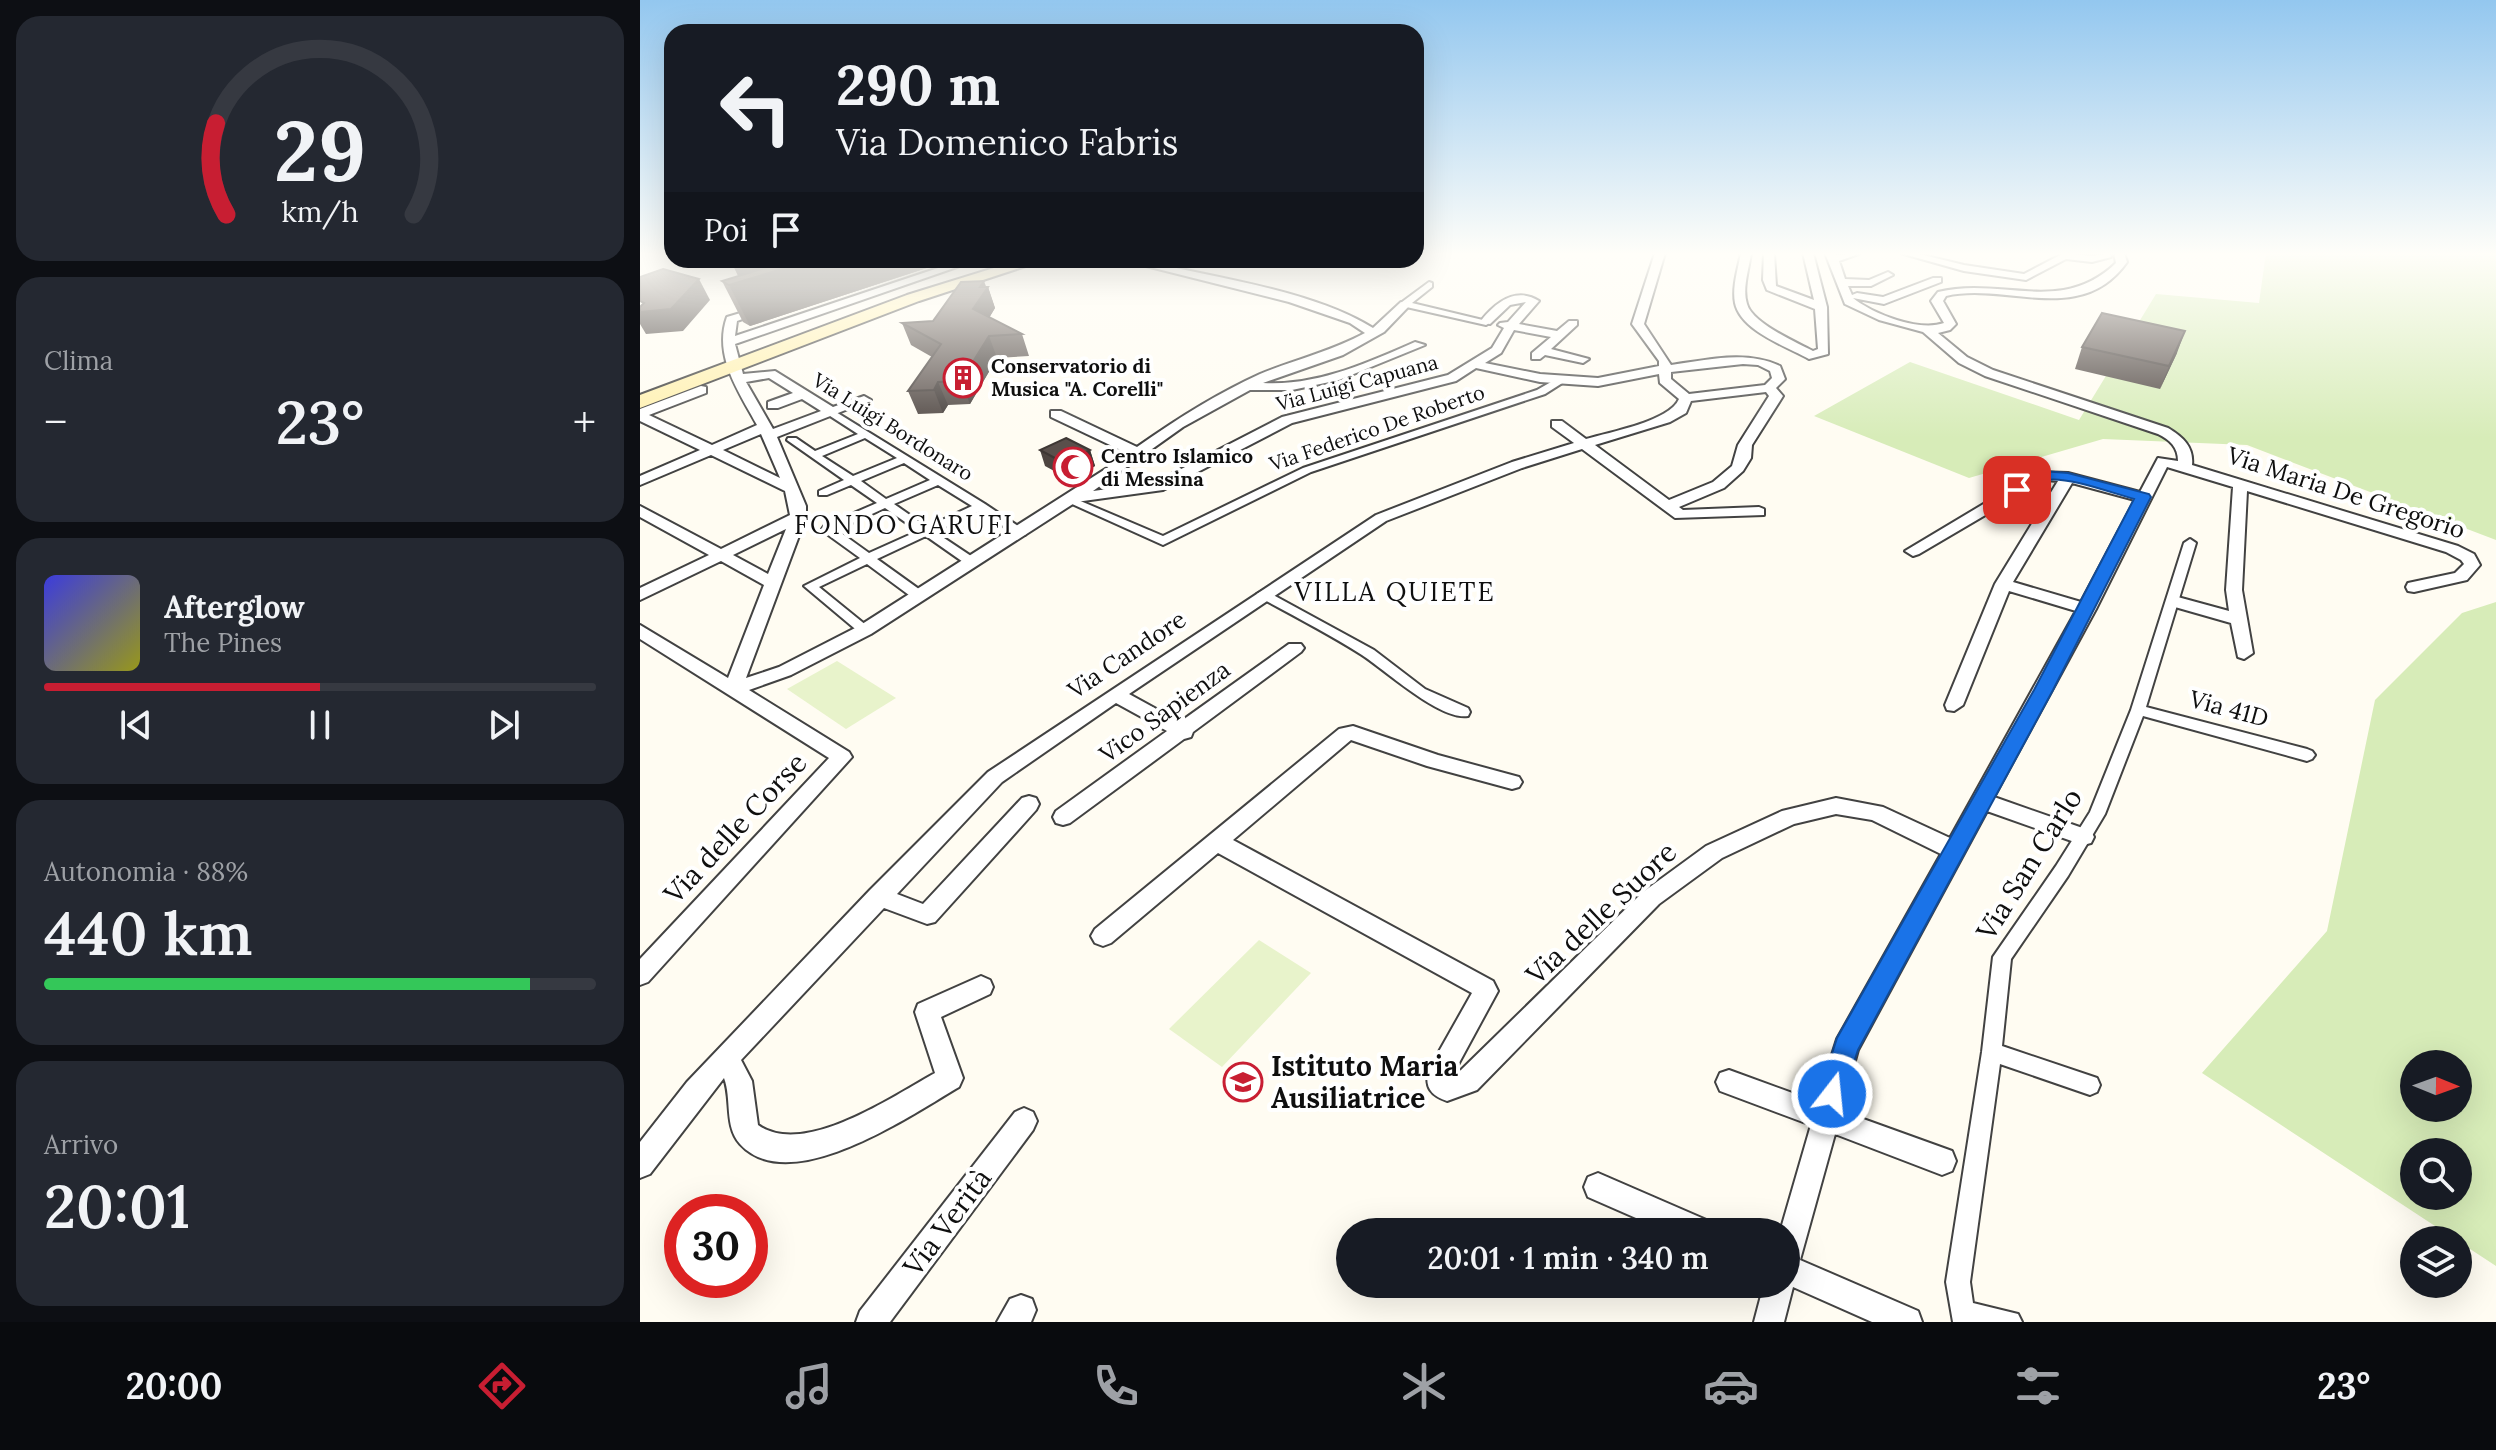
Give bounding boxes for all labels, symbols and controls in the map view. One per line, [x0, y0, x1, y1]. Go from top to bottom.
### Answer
text: 290 m [836, 49, 1000, 120]
icon: left [704, 56, 808, 160]
text: 29 [274, 96, 366, 203]
text: Via Domenico Fabris [836, 119, 1178, 165]
text: km/h [281, 193, 359, 230]
icon: arrive [764, 208, 808, 252]
text: Poi [704, 211, 748, 249]
text: Clima [44, 344, 113, 377]
street label: Via Luigi Capuana [1272, 349, 1441, 416]
place label: Conservatorio di Musica "A. Corelli" [991, 353, 1163, 401]
building icon: Conservatorio di Musica "A. Corelli" [942, 357, 984, 399]
street label: Via Luigi Bordonaro [808, 367, 978, 486]
street label: Via Federico De Roberto [1265, 379, 1488, 476]
text: 23° [276, 384, 364, 460]
text: − [44, 394, 67, 450]
text: + [573, 394, 596, 450]
street label: Via Maria De Gregorio [2222, 439, 2469, 546]
place label: Centro Islamico di Messina [1101, 443, 1253, 491]
mosque icon: Centro Islamico di Messina [1052, 446, 1094, 488]
pin [1983, 456, 2051, 524]
icon: arrive [1995, 468, 2039, 512]
district label: FONDO GARUFI [794, 508, 1014, 541]
district label: VILLA QUIETE [1293, 575, 1496, 608]
text: Afterglow [164, 588, 305, 626]
street label: Via Candore [1061, 604, 1192, 706]
text: The Pines [164, 626, 282, 659]
street label: Vico Sapienza [1092, 654, 1236, 770]
street label: Via 41D [2185, 683, 2272, 734]
icon: previous [114, 703, 158, 747]
icon: pause [298, 703, 342, 747]
icon: next [482, 703, 526, 747]
street label: Via delle Corse [655, 745, 814, 912]
street label: Via San Carlo [1968, 781, 2090, 947]
street label: Via delle Suore [1517, 834, 1684, 993]
text: Autonomia · 88% [44, 855, 248, 888]
text: 440 km [44, 895, 253, 971]
place label: Istituto Maria Ausiliatrice [1271, 1048, 1458, 1116]
north arrow [2400, 1050, 2472, 1122]
map controls [2400, 1050, 2472, 1298]
position arrow [1790, 1052, 1874, 1136]
school or university icon: Istituto Maria Ausiliatrice [1222, 1061, 1264, 1103]
text: Arrivo [44, 1128, 118, 1161]
button: search [2400, 1138, 2472, 1210]
street label: Via Verità [894, 1161, 999, 1284]
text: 20:01 [44, 1168, 190, 1244]
speed limit sign: 30 [664, 1194, 768, 1298]
button: layers [2400, 1226, 2472, 1298]
text: 20:01 · 1 min · 340 m [1427, 1239, 1709, 1277]
icon: directions [474, 1358, 530, 1414]
icon: music [781, 1358, 837, 1414]
icon: phone [1088, 1358, 1144, 1414]
icon: climate [1396, 1358, 1452, 1414]
icon: car [1703, 1358, 1759, 1414]
icon: filters [2010, 1358, 2066, 1414]
text: 20:00 [126, 1363, 223, 1409]
text: 23° [2317, 1363, 2370, 1409]

